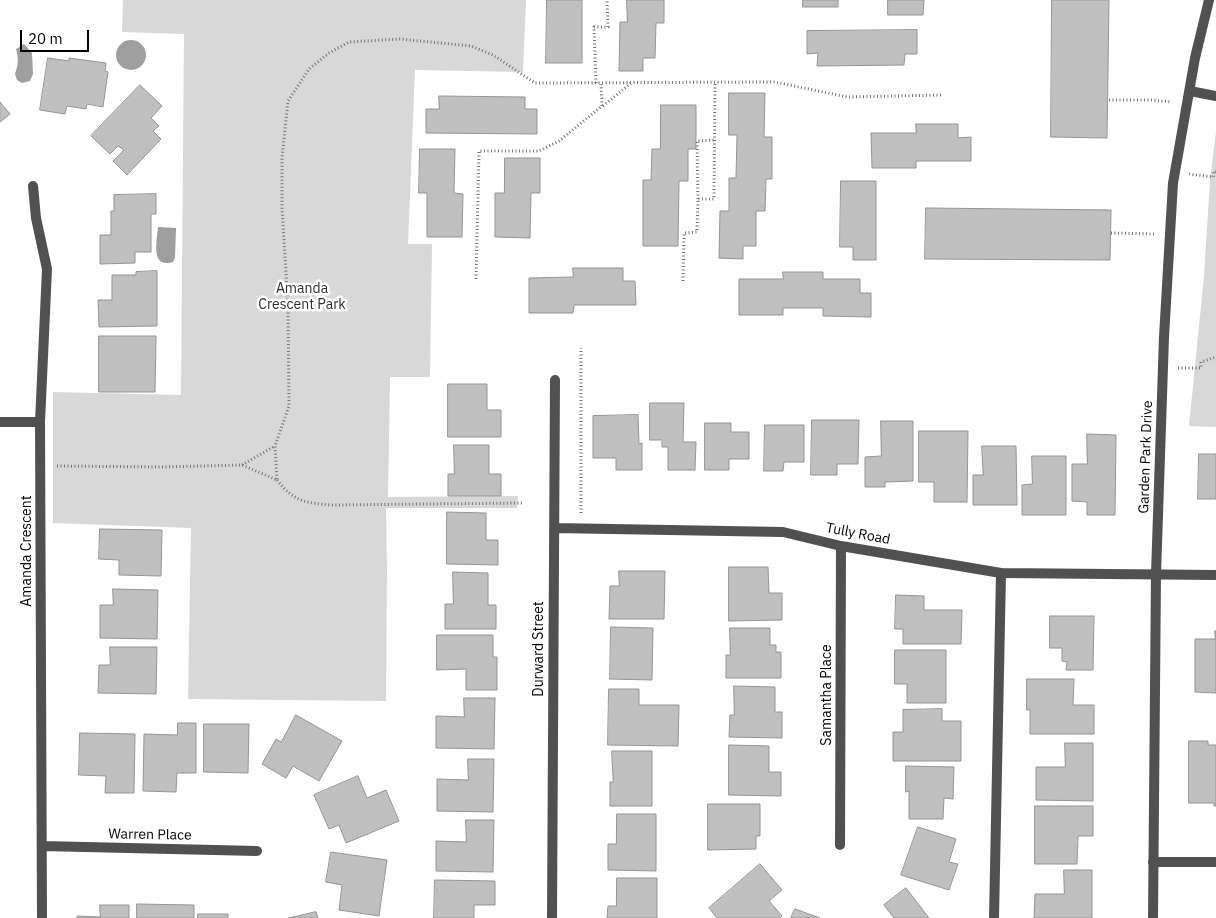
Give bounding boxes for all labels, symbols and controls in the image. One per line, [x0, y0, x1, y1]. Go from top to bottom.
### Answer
scale bar [22, 20, 91, 52]
text: 20 m [28, 29, 63, 48]
park label: Amanda Crescent Park [258, 281, 346, 314]
street label: Garden Park Drive [1136, 400, 1156, 514]
street label: Amanda Crescent [19, 495, 35, 607]
street label: Tully Road [824, 520, 892, 548]
street label: Durward Street [531, 601, 547, 697]
street label: Samantha Place [819, 644, 835, 746]
street label: Warren Place [108, 826, 192, 844]

